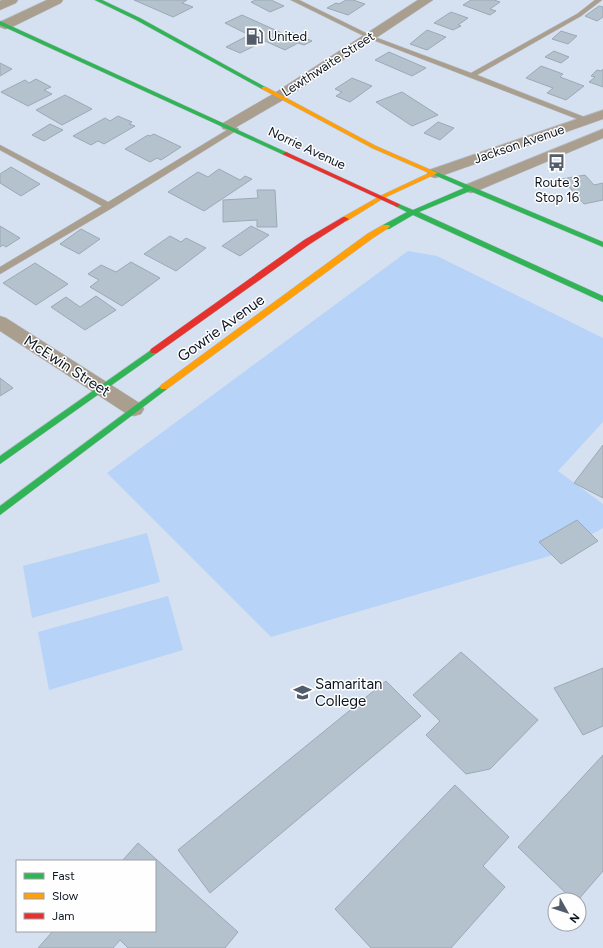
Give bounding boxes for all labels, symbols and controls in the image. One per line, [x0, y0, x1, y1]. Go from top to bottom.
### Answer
fuel station icon: United [245, 26, 265, 46]
street label: Lewthwaite Street [279, 28, 377, 99]
place label: United [268, 29, 307, 44]
street label: Jackson Avenue [472, 121, 566, 167]
street label: Norrie Avenue [266, 124, 348, 172]
bus stop icon: Route 3 Stop 16 [547, 153, 567, 173]
place label: Route 3 Stop 16 [534, 175, 580, 205]
street label: Gowrie Avenue [174, 290, 268, 366]
street label: McEwin Street [21, 331, 114, 401]
place label: Samaritan College [315, 675, 382, 710]
school or university icon: Samaritan College [292, 683, 312, 703]
legend [16, 860, 156, 932]
text: Fast [52, 869, 75, 883]
text: Slow [52, 889, 79, 903]
north arrow [547, 892, 587, 932]
text: Jam [52, 909, 75, 923]
text: N [567, 911, 582, 925]

